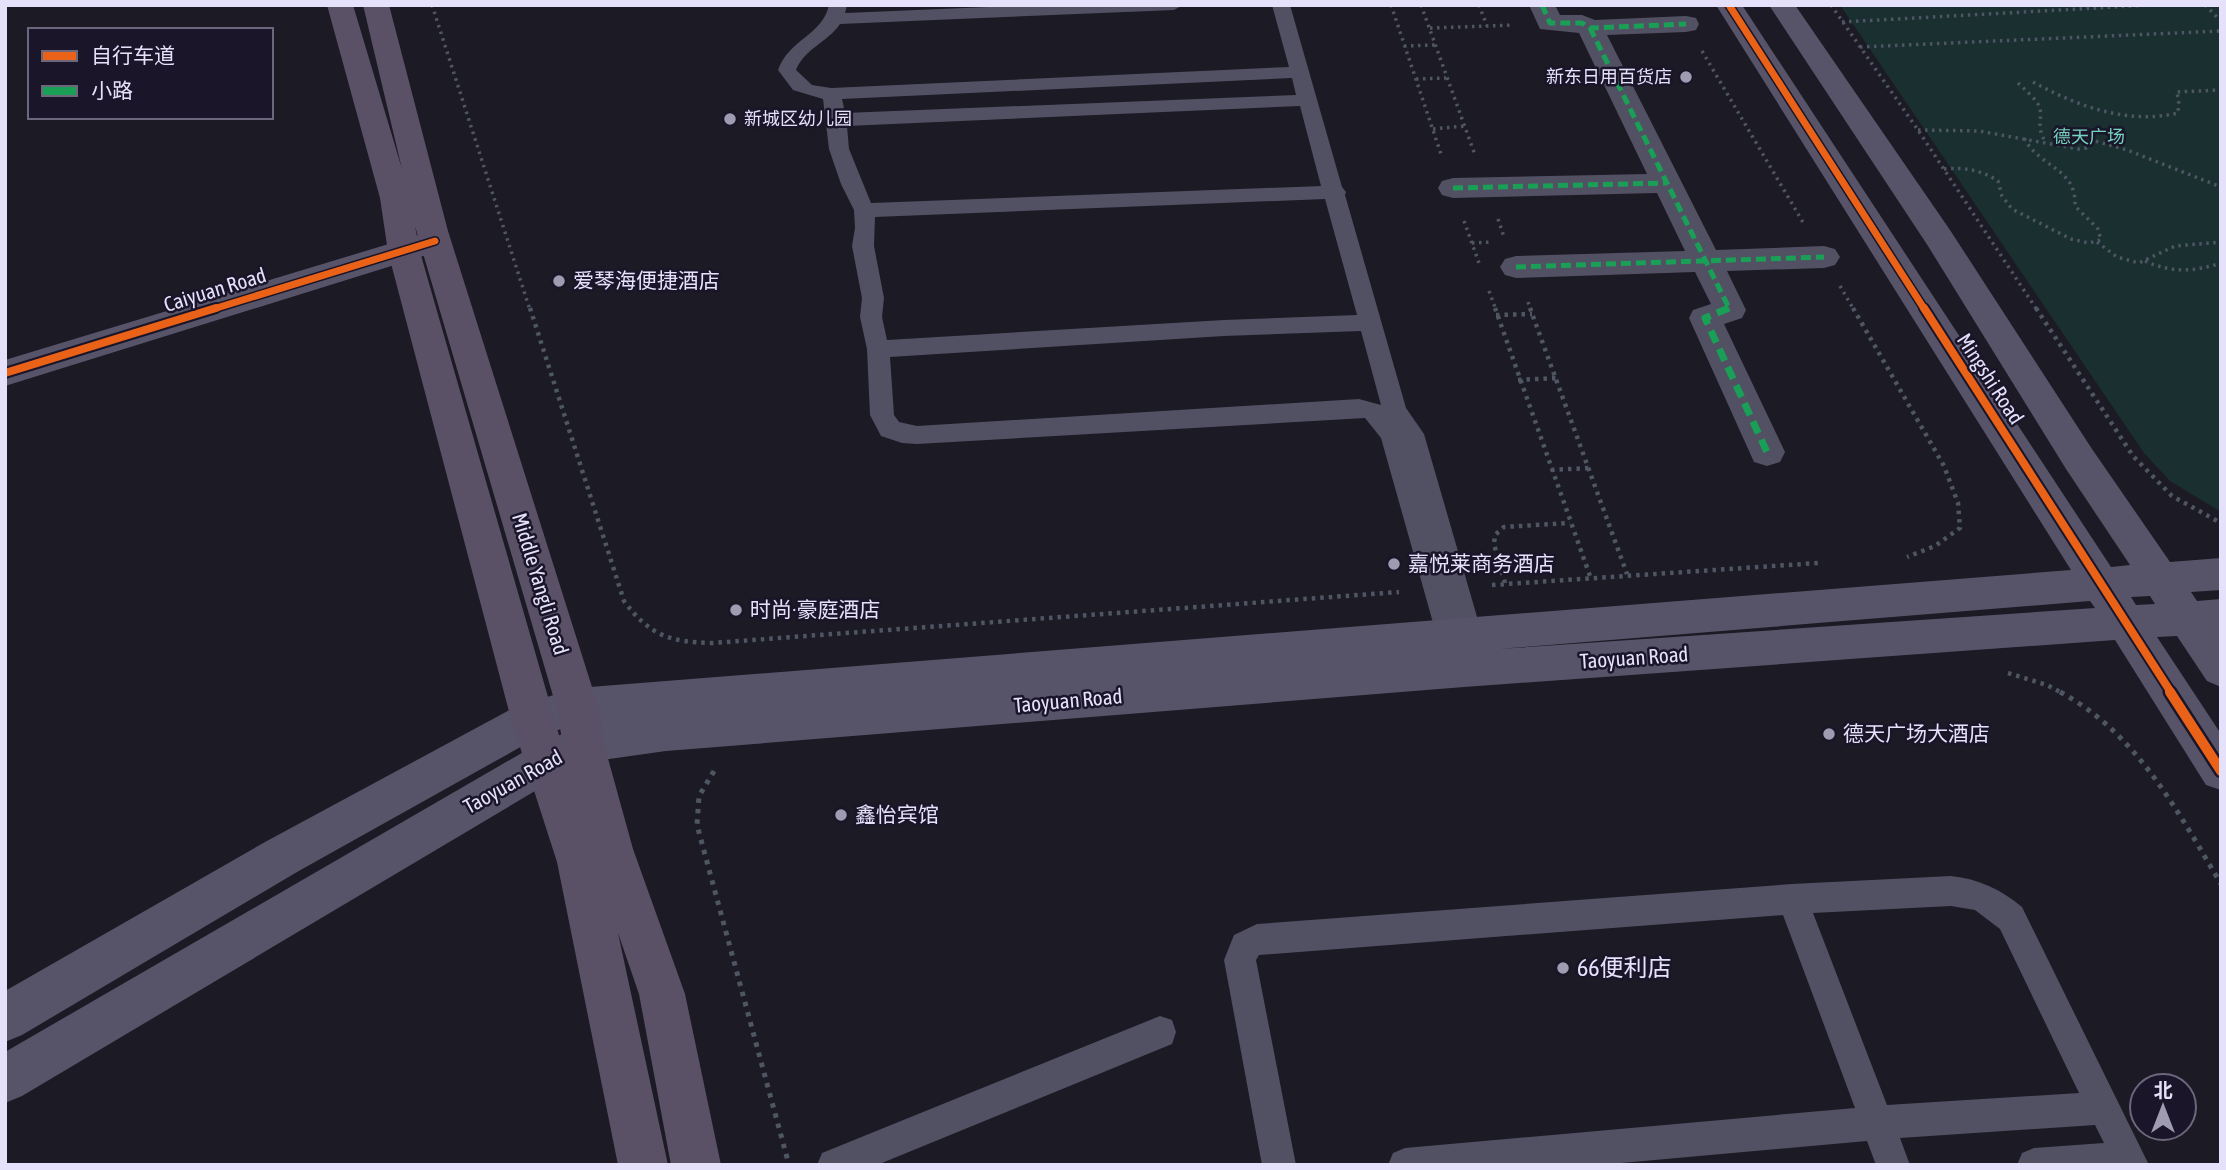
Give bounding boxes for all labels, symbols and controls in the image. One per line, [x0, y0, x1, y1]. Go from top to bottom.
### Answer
legend [28, 28, 273, 119]
text: 自行车道 [91, 43, 175, 67]
place label: 新东日用百货店 [1546, 66, 1672, 87]
marker: 新东日用百货店 [1678, 69, 1694, 85]
text: 小路 [91, 78, 133, 102]
place label: 新城区幼儿园 [744, 108, 852, 129]
marker: 新城区幼儿园 [722, 111, 738, 127]
park label: 德天广场 [2053, 126, 2125, 147]
street label: Caiyuan Road [161, 262, 269, 316]
place label: 爱琴海便捷酒店 [573, 268, 720, 292]
marker: 爱琴海便捷酒店 [551, 273, 567, 289]
street label: Mingshi Road [1953, 329, 2029, 428]
street label: Middle Yangli Road [508, 510, 574, 658]
place label: 嘉悦莱商务酒店 [1408, 551, 1555, 575]
marker: 嘉悦莱商务酒店 [1386, 556, 1402, 572]
place label: 时尚·豪庭酒店 [750, 597, 881, 621]
marker: 时尚·豪庭酒店 [728, 602, 744, 618]
street label: Taoyuan Road [1579, 641, 1689, 673]
street label: Taoyuan Road [1013, 683, 1123, 717]
place label: 德天广场大酒店 [1843, 721, 1990, 745]
marker: 德天广场大酒店 [1821, 726, 1837, 742]
street label: Taoyuan Road [459, 744, 566, 818]
place label: 鑫怡宾馆 [855, 802, 939, 826]
marker: 鑫怡宾馆 [833, 807, 849, 823]
place label: 66便利店 [1577, 954, 1672, 981]
marker: 66便利店 [1555, 960, 1571, 976]
north arrow [2128, 1072, 2198, 1142]
text: 北 [2153, 1079, 2173, 1101]

